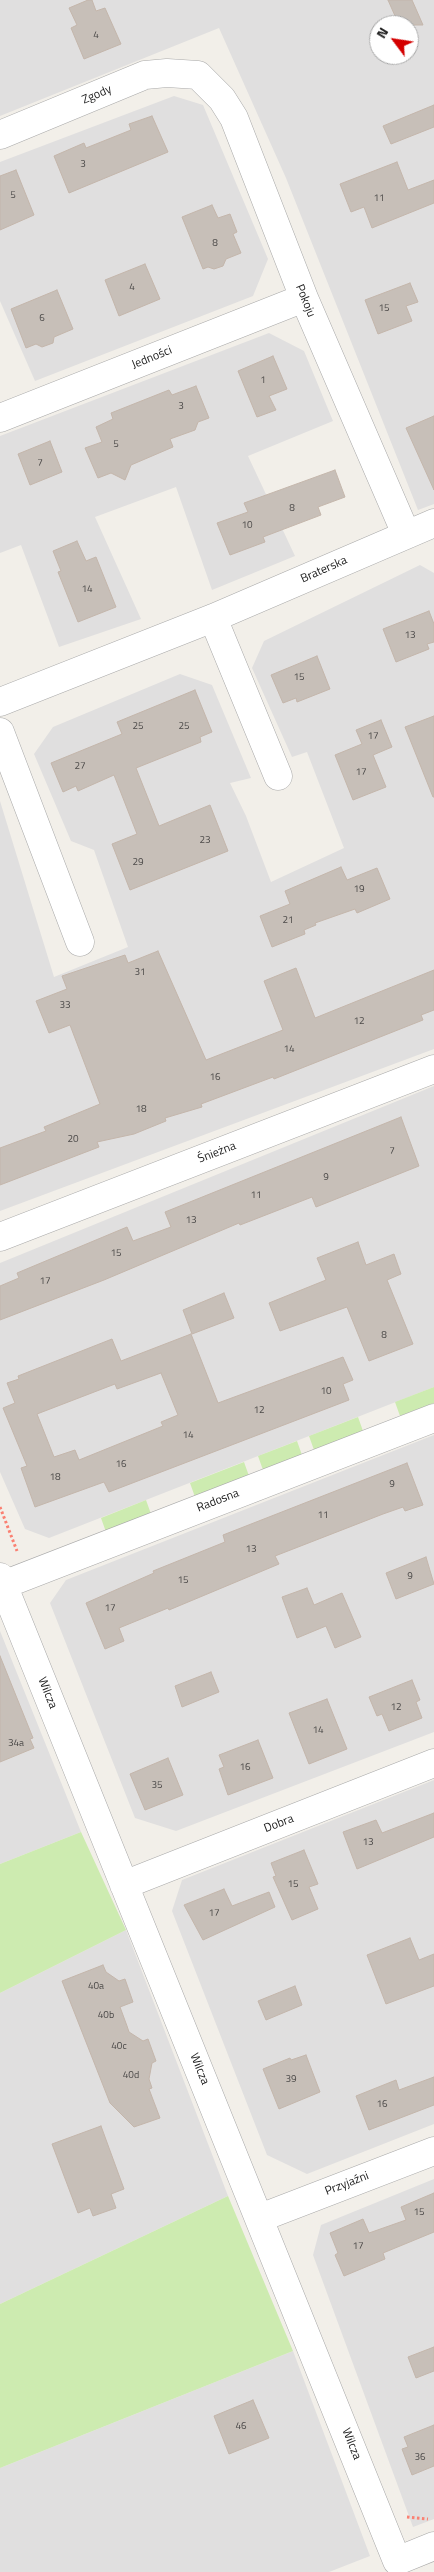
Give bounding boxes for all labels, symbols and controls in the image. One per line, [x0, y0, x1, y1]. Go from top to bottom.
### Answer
north arrow [369, 15, 419, 65]
text: N [370, 23, 393, 42]
house number: 4 [93, 30, 99, 42]
street label: Zgody [80, 82, 114, 108]
house number: 3 [80, 159, 86, 171]
house number: 5 [10, 190, 16, 202]
house number: 11 [373, 193, 385, 205]
house number: 8 [212, 238, 218, 250]
house number: 4 [129, 282, 135, 294]
street label: Pokoju [292, 282, 318, 320]
house number: 15 [378, 303, 390, 315]
house number: 6 [39, 313, 45, 325]
street label: Jedności [130, 343, 174, 373]
house number: 1 [260, 375, 266, 387]
house number: 3 [178, 401, 184, 413]
house number: 5 [113, 439, 119, 451]
house number: 7 [37, 458, 43, 470]
house number: 8 [289, 503, 295, 515]
house number: 10 [241, 520, 253, 532]
street label: Braterska [299, 553, 349, 587]
house number: 14 [81, 584, 93, 596]
house number: 13 [404, 630, 416, 642]
house number: 15 [293, 672, 305, 684]
house number: 25 [132, 721, 144, 733]
house number: 25 [178, 721, 190, 733]
house number: 17 [367, 731, 379, 743]
house number: 27 [74, 761, 86, 773]
house number: 17 [355, 767, 367, 779]
house number: 23 [199, 835, 211, 847]
house number: 29 [132, 857, 144, 869]
house number: 19 [353, 884, 365, 896]
house number: 21 [282, 915, 294, 927]
house number: 31 [134, 967, 146, 979]
house number: 33 [59, 1000, 71, 1012]
house number: 12 [353, 1016, 365, 1028]
house number: 14 [283, 1044, 295, 1056]
house number: 16 [209, 1072, 221, 1084]
house number: 18 [135, 1104, 147, 1116]
house number: 20 [67, 1134, 79, 1146]
street label: Śnieżna [196, 1139, 238, 1167]
house number: 7 [389, 1146, 395, 1158]
house number: 9 [323, 1172, 329, 1184]
house number: 11 [250, 1190, 262, 1202]
house number: 13 [185, 1215, 197, 1227]
house number: 15 [110, 1248, 122, 1260]
house number: 17 [39, 1276, 51, 1288]
house number: 8 [381, 1330, 387, 1342]
house number: 10 [320, 1386, 332, 1398]
house number: 12 [253, 1405, 265, 1417]
house number: 14 [182, 1430, 194, 1442]
house number: 16 [115, 1459, 127, 1471]
house number: 18 [49, 1472, 61, 1484]
house number: 9 [389, 1479, 395, 1491]
street label: Radosna [195, 1486, 241, 1516]
house number: 11 [317, 1510, 329, 1522]
house number: 13 [245, 1544, 257, 1556]
house number: 9 [407, 1571, 413, 1583]
house number: 15 [177, 1575, 189, 1587]
house number: 17 [104, 1603, 116, 1615]
street label: Wilcza [34, 1675, 60, 1711]
house number: 12 [390, 1702, 402, 1714]
house number: 14 [312, 1725, 324, 1737]
house number: 34a [8, 1738, 24, 1750]
house number: 16 [239, 1762, 251, 1774]
house number: 35 [151, 1780, 163, 1792]
street label: Dobra [262, 1812, 296, 1836]
house number: 13 [362, 1837, 374, 1849]
house number: 15 [287, 1879, 299, 1891]
house number: 17 [208, 1908, 220, 1920]
house number: 40a [88, 1981, 104, 1993]
house number: 40b [98, 2010, 114, 2022]
house number: 40c [111, 2041, 127, 2053]
street label: Wilcza [186, 2051, 212, 2087]
house number: 40d [123, 2070, 139, 2082]
house number: 39 [285, 2074, 297, 2086]
house number: 16 [376, 2099, 388, 2111]
street label: Przyjaźni [323, 2169, 371, 2199]
house number: 15 [413, 2207, 425, 2219]
house number: 17 [352, 2241, 364, 2253]
house number: 46 [235, 2421, 247, 2433]
street label: Wilcza [338, 2426, 364, 2462]
house number: 36 [414, 2452, 426, 2464]

